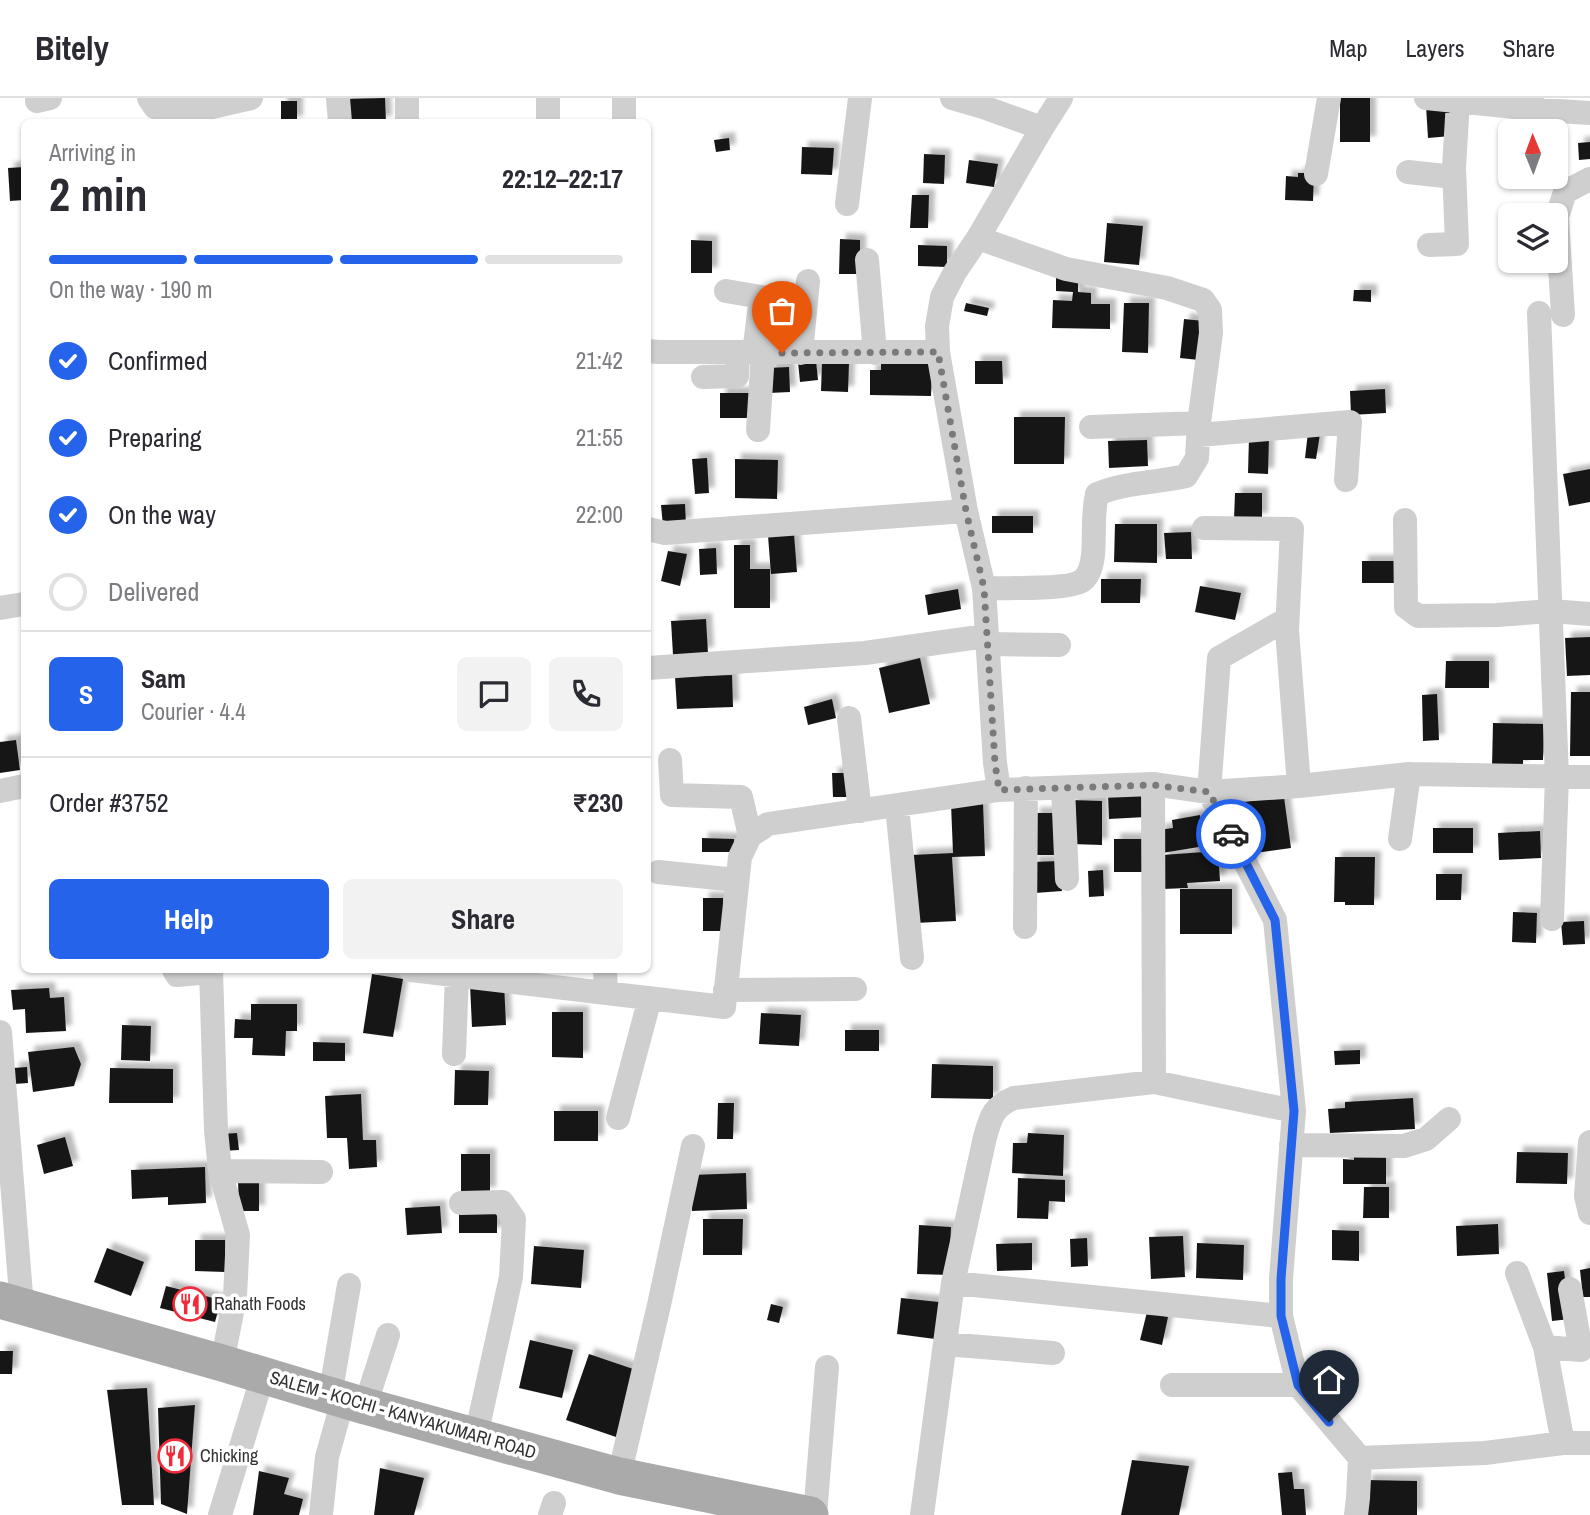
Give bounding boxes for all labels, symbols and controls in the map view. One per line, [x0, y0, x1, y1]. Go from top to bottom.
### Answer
text: Bitely [35, 26, 109, 70]
text: Map [1329, 32, 1367, 64]
text: Layers [1405, 32, 1464, 64]
text: Share [1502, 32, 1555, 64]
north arrow [1498, 119, 1568, 189]
map controls [1498, 119, 1568, 273]
text: Arriving in [49, 137, 136, 168]
text: 22:12–22:17 [502, 161, 623, 196]
text: 2 min [49, 163, 148, 225]
button: layers [1498, 203, 1568, 273]
text: On the way · 190 m [49, 274, 213, 305]
pin [752, 281, 812, 353]
icon: bag [763, 292, 801, 330]
icon: check [49, 342, 87, 380]
text: Confirmed [108, 343, 208, 378]
text: 21:42 [576, 345, 623, 376]
icon: check [49, 419, 87, 457]
text: Preparing [108, 420, 202, 455]
text: 21:55 [576, 422, 623, 453]
icon: check [49, 496, 87, 534]
text: On the way [108, 497, 216, 532]
text: 22:00 [576, 499, 623, 530]
text: Delivered [108, 574, 199, 609]
button: chat [457, 657, 531, 731]
button: phone [549, 657, 623, 731]
text: Sam [141, 661, 186, 696]
text: S [79, 677, 93, 712]
text: Courier · 4.4 [141, 696, 246, 727]
text: Order #3752 [49, 785, 169, 820]
text: ₹230 [572, 785, 623, 820]
courier [1196, 799, 1266, 869]
icon: car [1212, 815, 1250, 853]
button: Help [49, 879, 329, 959]
button: Share [343, 879, 623, 959]
restaurant icon: Rahath Foods [171, 1285, 209, 1323]
place label: Rahath Foods [214, 1291, 306, 1316]
pin [1299, 1350, 1359, 1422]
icon: home [1310, 1361, 1348, 1399]
street label: SALEM - KOCHI - KANYAKUMARI ROAD [267, 1364, 539, 1465]
restaurant icon: Chicking [156, 1437, 194, 1475]
place label: Chicking [200, 1443, 259, 1468]

